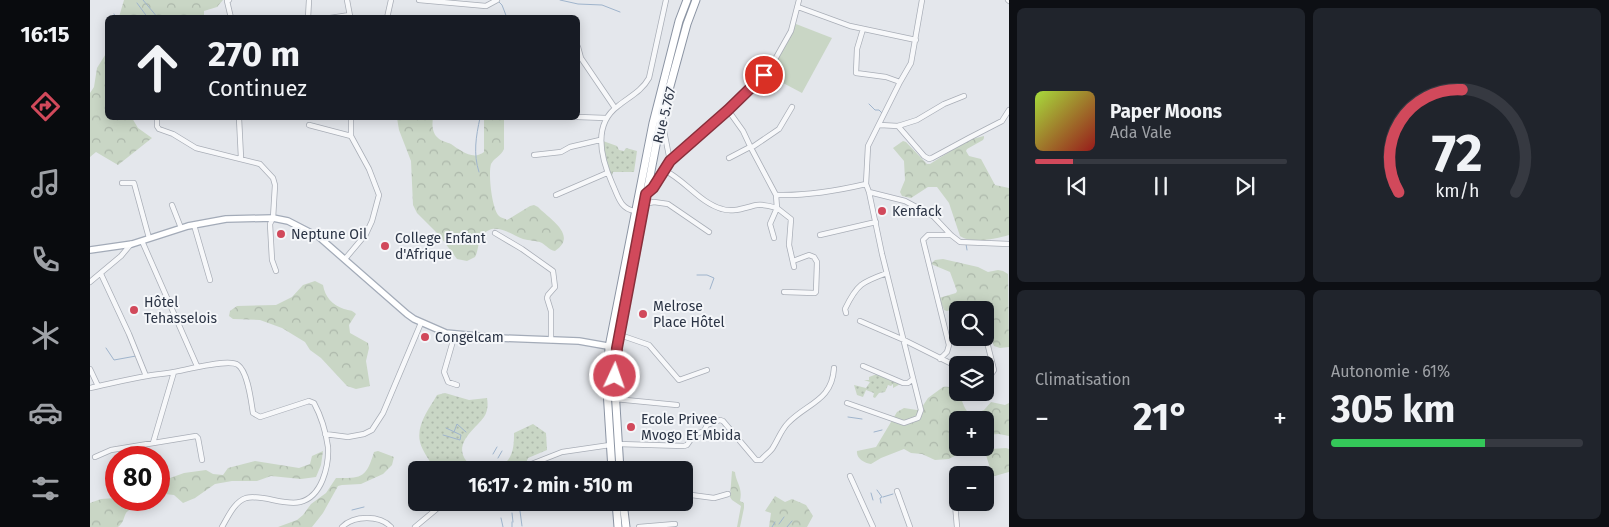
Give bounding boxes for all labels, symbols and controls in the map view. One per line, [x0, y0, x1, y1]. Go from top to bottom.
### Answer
text: 16:15 [20, 21, 70, 48]
text: 270 m [208, 33, 300, 75]
icon: ahead [125, 35, 190, 100]
pin [743, 54, 785, 96]
icon: arrive [750, 61, 778, 89]
text: Continuez [208, 75, 307, 102]
street label: Rue 5.767 [649, 85, 680, 145]
icon: directions [28, 89, 63, 124]
text: Paper Moons [1110, 100, 1222, 123]
text: 72 [1432, 122, 1482, 185]
text: Ada Vale [1110, 123, 1172, 142]
icon: music [28, 166, 63, 201]
icon: previous [1063, 172, 1091, 200]
icon: pause [1147, 172, 1175, 200]
icon: next [1231, 172, 1259, 200]
text: km/h [1435, 180, 1479, 202]
place label: Kenfack [892, 203, 943, 220]
marker: Kenfack [876, 205, 888, 217]
place label: Neptune Oil [291, 226, 367, 243]
marker: Neptune Oil [275, 228, 287, 240]
place label: College Enfant d'Afrique [395, 230, 487, 263]
marker: College Enfant d'Afrique [379, 240, 391, 252]
icon: phone [28, 242, 63, 277]
place label: Hôtel Tehasselois [144, 294, 217, 327]
place label: Melrose Place Hôtel [653, 298, 725, 331]
map controls [949, 301, 994, 511]
button: search [949, 301, 994, 346]
marker: Hôtel Tehasselois [128, 304, 140, 316]
marker: Melrose Place Hôtel [637, 308, 649, 320]
icon: climate [28, 318, 63, 353]
place label: Congelcam [435, 329, 504, 346]
marker: Congelcam [419, 331, 431, 343]
position arrow [588, 349, 640, 401]
button: layers [949, 356, 994, 401]
text: Autonomie · 61% [1331, 362, 1450, 381]
text: Climatisation [1035, 370, 1131, 389]
text: 305 km [1331, 386, 1455, 432]
text: 21° [1133, 394, 1189, 440]
icon: car [28, 395, 63, 430]
text: − [1035, 402, 1049, 435]
text: + [1273, 402, 1287, 435]
place label: Ecole Privee Mvogo Et Mbida [641, 411, 741, 444]
button: + [949, 411, 994, 456]
marker: Ecole Privee Mvogo Et Mbida [625, 421, 637, 433]
speed limit sign: 80 [105, 446, 170, 511]
button: − [949, 466, 994, 511]
icon: filters [28, 471, 63, 506]
text: 16:17 · 2 min · 510 m [468, 474, 633, 497]

